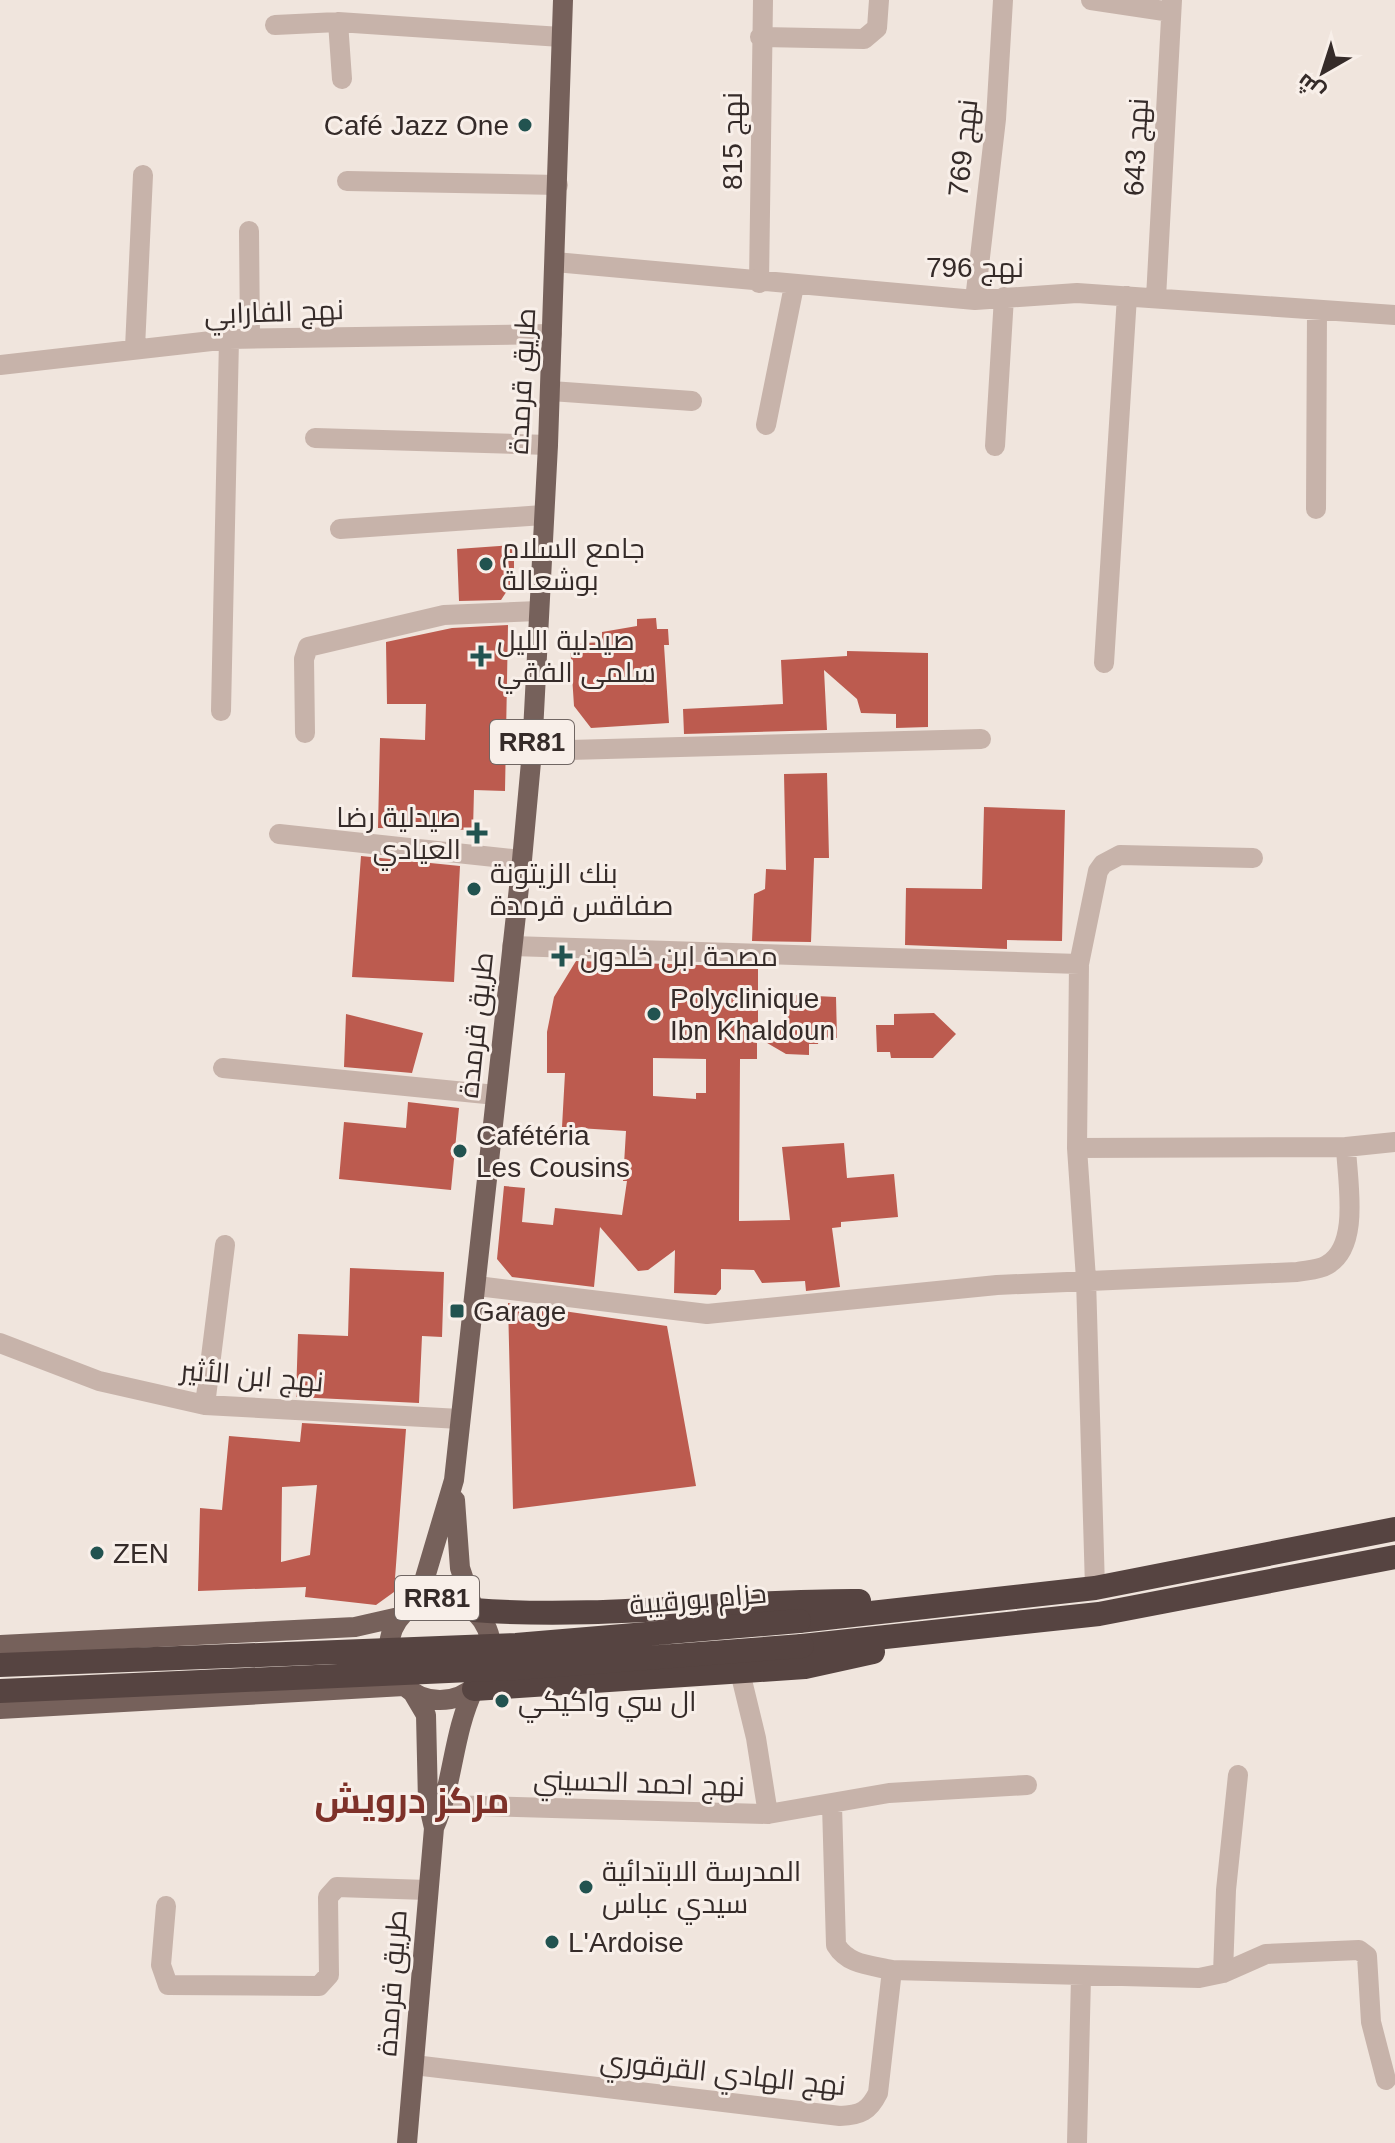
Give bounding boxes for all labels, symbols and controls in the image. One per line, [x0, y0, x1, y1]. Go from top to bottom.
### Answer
north arrow [1283, 32, 1363, 112]
text: ش [1292, 68, 1330, 106]
street label: نهج 815 [717, 92, 751, 190]
street label: نهج 643 [1118, 97, 1157, 197]
street label: نهج 769 [942, 98, 987, 199]
place label: Café Jazz One [324, 110, 509, 141]
marker: Café Jazz One [516, 116, 534, 134]
street label: نهج 796 [926, 252, 1024, 286]
street label: نهج الفارابي [204, 294, 345, 336]
street label: طريق قرمدة [503, 307, 542, 455]
place label: جامع السلام بوشعالة [502, 533, 645, 596]
marker: جامع السلام بوشعالة [477, 555, 495, 573]
place label: صيدلية الليل سلمى الفقي [497, 625, 656, 694]
marker: صيدلية الليل سلمى الفقي [472, 647, 490, 665]
road number: RR81 [490, 720, 574, 764]
place label: صيدلية رضا العيادي [336, 802, 461, 871]
marker: صيدلية رضا العيادي [468, 824, 486, 842]
place label: بنك الزيتونة صفاقس قرمدة [490, 858, 674, 922]
marker: بنك الزيتونة صفاقس قرمدة [465, 880, 483, 898]
place label: مصحة ابن خلدون [580, 941, 778, 973]
marker: مصحة ابن خلدون [551, 945, 573, 967]
street label: طريق قرمدة [453, 951, 500, 1100]
place label: Polyclinique Ibn Khaldoun [670, 983, 835, 1046]
marker: Polyclinique Ibn Khaldoun [645, 1005, 663, 1023]
place label: Cafétéria Les Cousins [476, 1120, 630, 1183]
marker: Cafétéria Les Cousins [451, 1142, 469, 1160]
place label: Garage [473, 1296, 566, 1327]
marker: Garage [448, 1302, 466, 1320]
street label: نهج ابن الأثير [177, 1354, 325, 1401]
place label: ZEN [113, 1538, 169, 1569]
marker: ZEN [88, 1544, 106, 1562]
road number: RR81 [395, 1576, 479, 1620]
street label: حزام بورقيبة [628, 1578, 768, 1624]
place label: ال سي واكيكي [518, 1686, 697, 1723]
marker: ال سي واكيكي [493, 1692, 511, 1710]
street label: نهج احمد الحسيني [533, 1764, 745, 1808]
district label: مركز درويش [315, 1780, 509, 1822]
place label: المدرسة الابتدائية سيدي عباس [602, 1856, 801, 1925]
marker: المدرسة الابتدائية سيدي عباس [577, 1878, 595, 1896]
street label: طريق قرمدة [371, 1909, 414, 2057]
place label: L'Ardoise [568, 1927, 684, 1958]
marker: L'Ardoise [543, 1933, 561, 1951]
street label: نهج الهادي القرقوري [598, 2045, 847, 2107]

